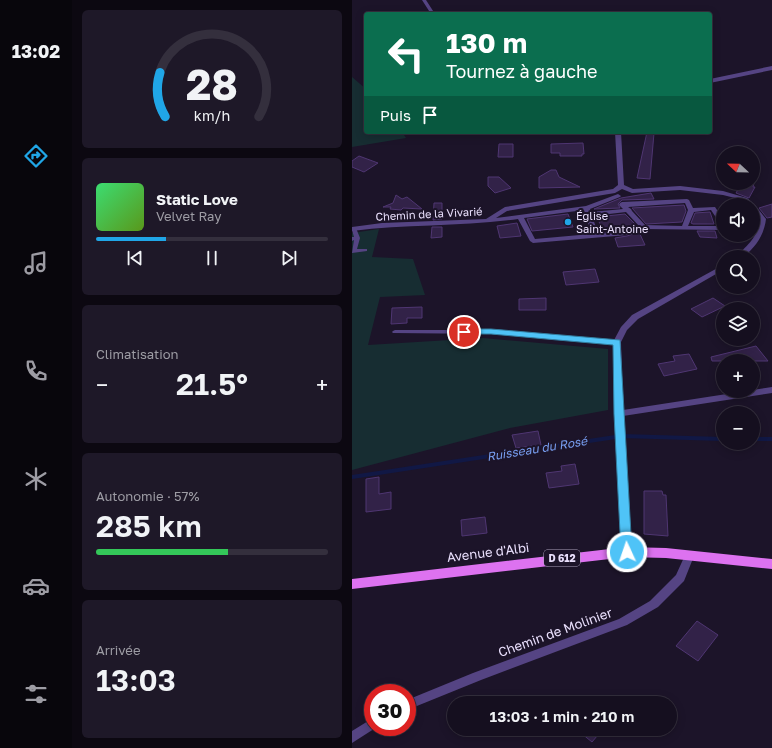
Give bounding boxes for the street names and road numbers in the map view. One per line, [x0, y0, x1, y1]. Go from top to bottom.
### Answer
street label: Chemin de la Vivarié [375, 204, 483, 223]
street label: Avenue d'Albi [446, 539, 530, 565]
road number: D 612 [544, 550, 580, 566]
street label: Chemin de Molinier [496, 604, 614, 660]

